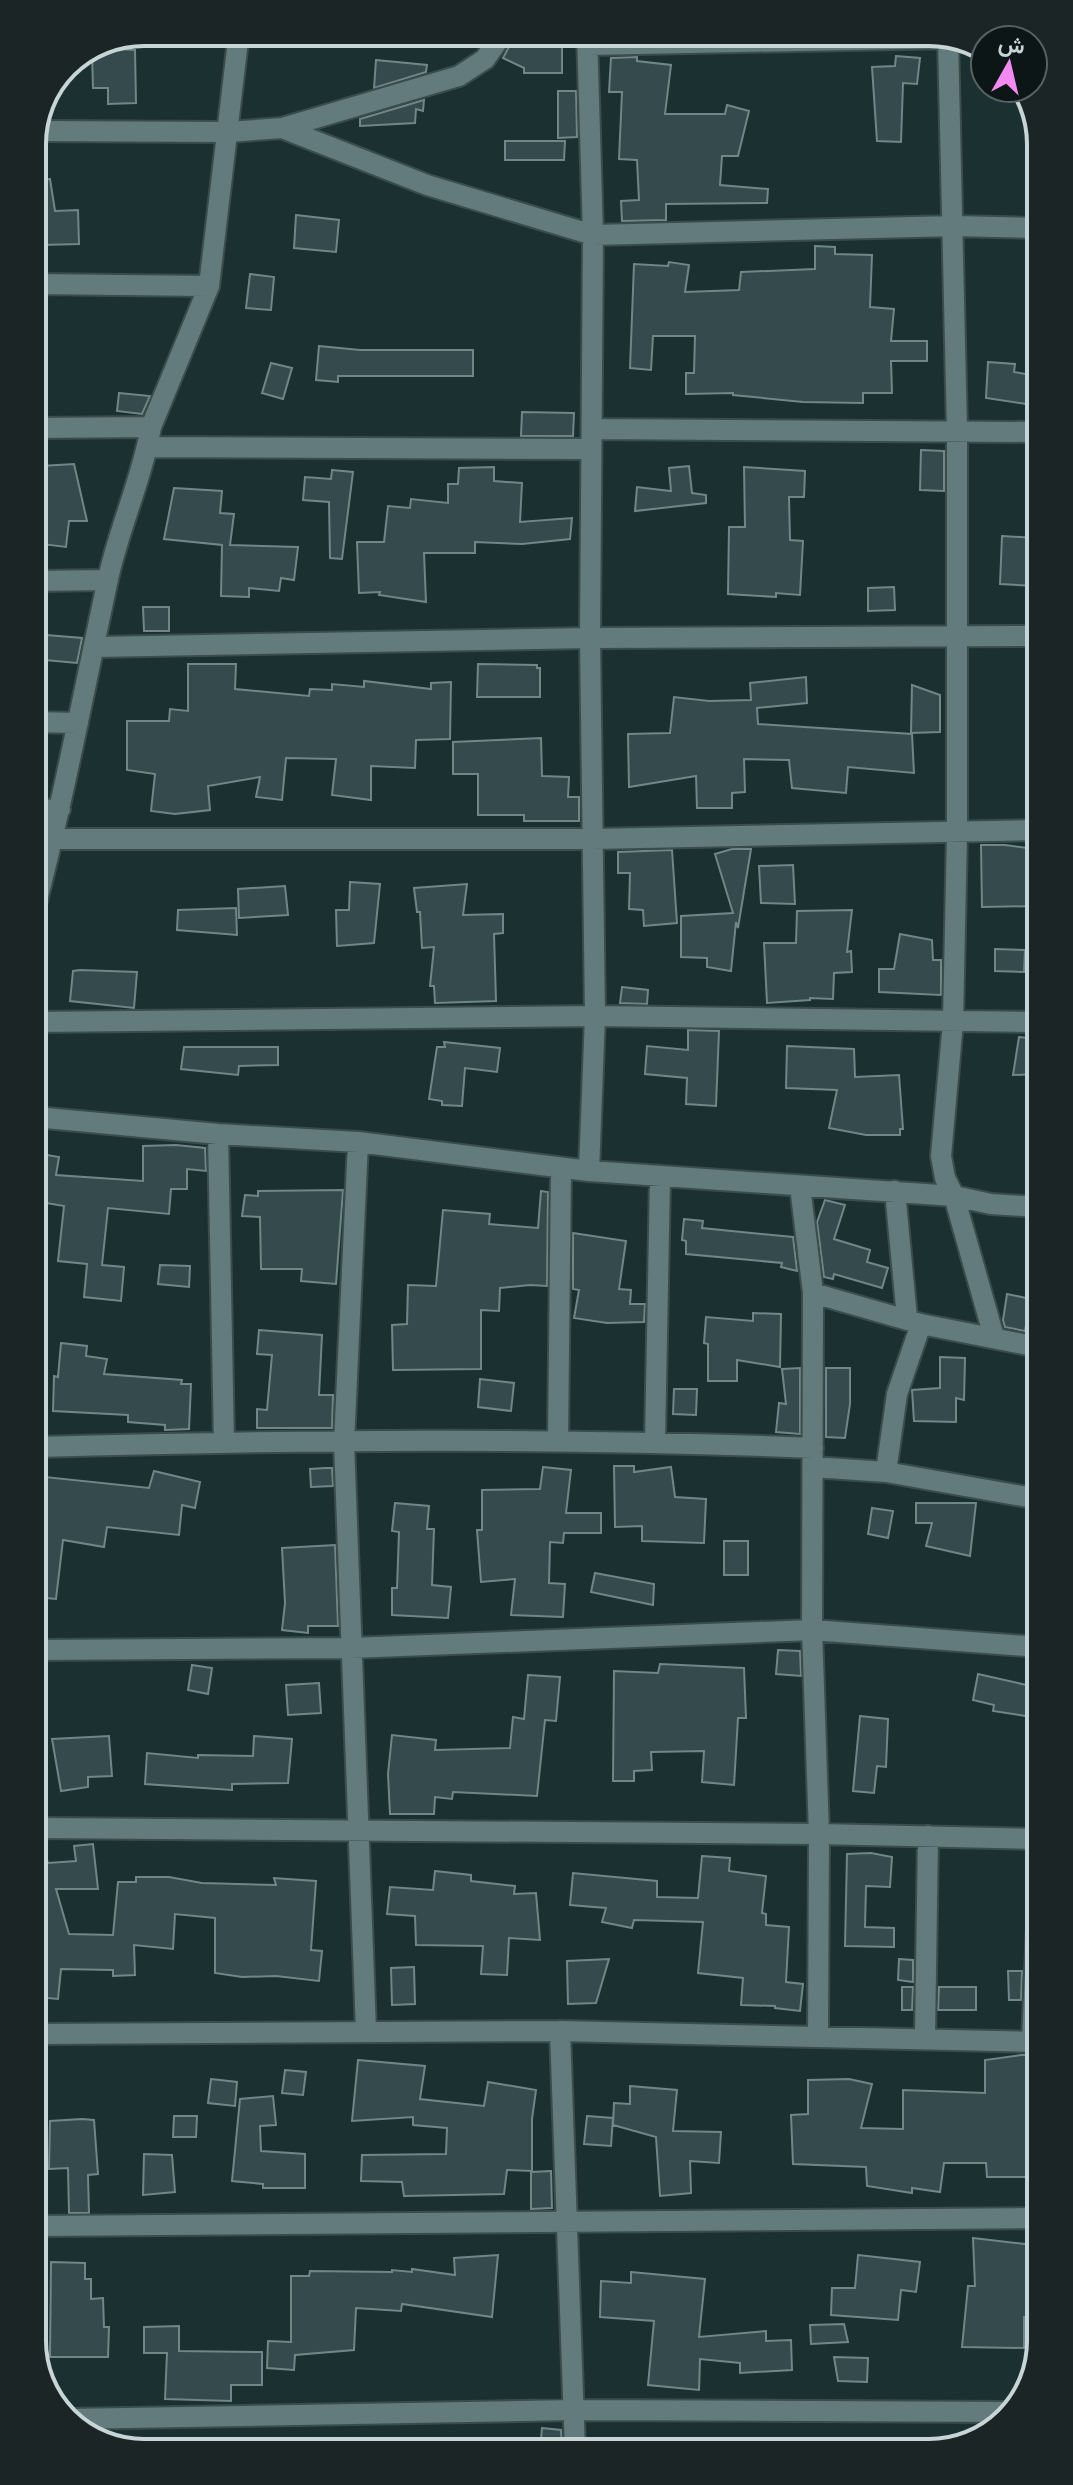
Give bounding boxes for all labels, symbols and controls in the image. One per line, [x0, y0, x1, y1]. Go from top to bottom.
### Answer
north arrow [969, 24, 1049, 104]
text: ش [997, 30, 1027, 60]

